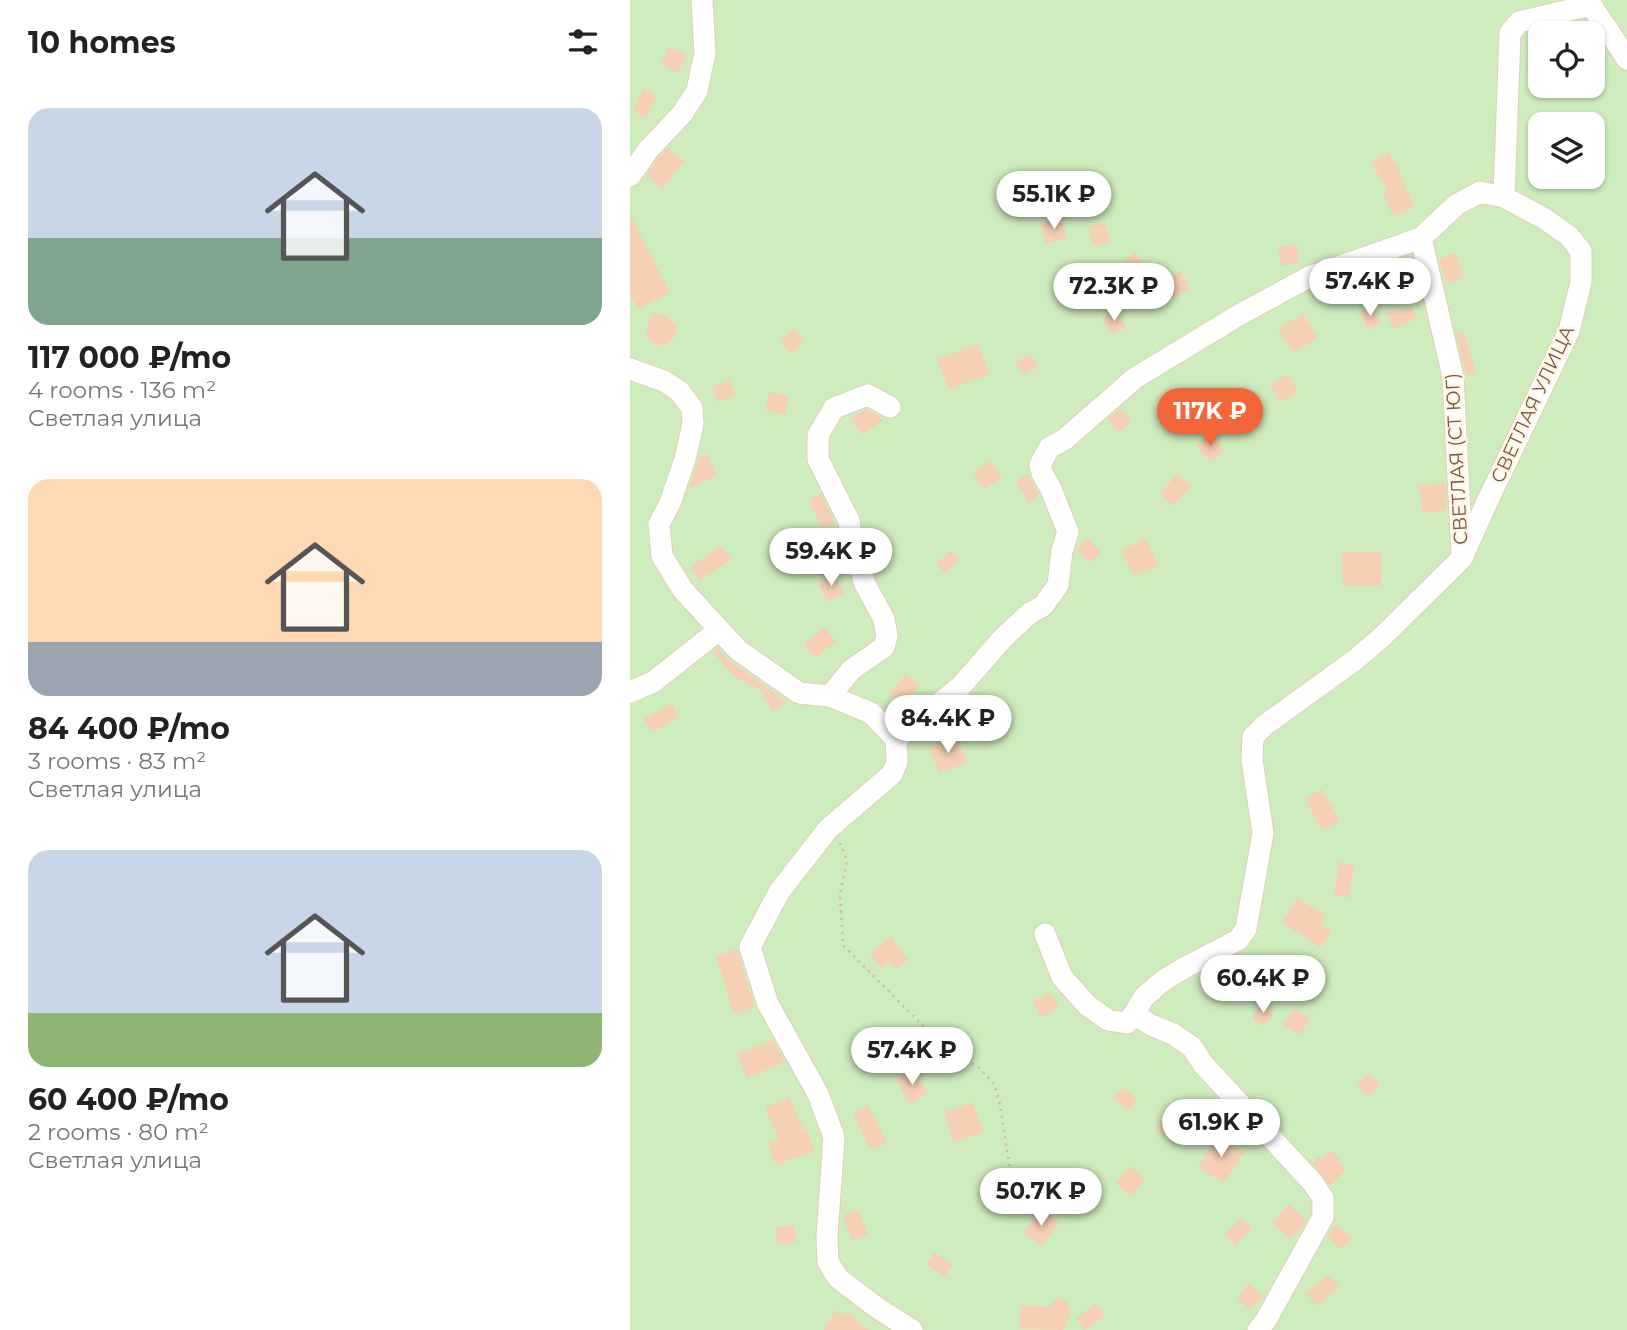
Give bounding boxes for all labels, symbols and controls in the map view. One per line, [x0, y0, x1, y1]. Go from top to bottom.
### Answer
map controls [1528, 21, 1605, 189]
button: locate [1528, 21, 1605, 98]
icon: filters [564, 23, 602, 61]
text: 10 homes [28, 24, 176, 61]
button: layers [1528, 112, 1605, 189]
icon: home [252, 153, 378, 279]
pin: 55.1K ₽ [989, 172, 1119, 231]
text: 55.1K ₽ [1012, 180, 1096, 208]
pin: 57.4K ₽ [1305, 258, 1435, 318]
pin: 72.3K ₽ [1049, 264, 1179, 323]
text: 57.4K ₽ [1325, 267, 1415, 295]
text: 72.3K ₽ [1069, 272, 1159, 300]
street label: СВЕТЛАЯ УЛИЦА [1486, 322, 1579, 487]
text: 117 000 ₽/mo [28, 339, 231, 376]
street label: СВЕТЛАЯ (СТ ЮГ) [1441, 373, 1472, 545]
text: 4 rooms · 136 m² [28, 376, 216, 404]
pin: 117K ₽ [1153, 388, 1267, 448]
text: 117K ₽ [1173, 397, 1247, 425]
text: Светлая улица [28, 404, 202, 432]
icon: home [252, 524, 378, 650]
pin: 59.4K ₽ [766, 528, 896, 588]
text: 59.4K ₽ [785, 537, 877, 565]
pin: 84.4K ₽ [883, 696, 1013, 755]
text: 84.4K ₽ [901, 704, 995, 732]
text: 84 400 ₽/mo [28, 710, 230, 747]
text: 3 rooms · 83 m² [28, 747, 206, 775]
text: Светлая улица [28, 775, 202, 803]
icon: home [252, 895, 378, 1021]
pin: 60.4K ₽ [1198, 956, 1328, 1015]
text: 60.4K ₽ [1216, 964, 1310, 992]
pin: 57.4K ₽ [847, 1028, 977, 1087]
text: 57.4K ₽ [867, 1036, 957, 1064]
text: 60 400 ₽/mo [28, 1081, 229, 1118]
pin: 61.9K ₽ [1156, 1100, 1286, 1159]
text: 61.9K ₽ [1178, 1108, 1264, 1136]
text: 2 rooms · 80 m² [28, 1118, 209, 1146]
text: Светлая улица [28, 1146, 202, 1174]
pin: 50.7K ₽ [976, 1168, 1106, 1228]
text: 50.7K ₽ [996, 1177, 1086, 1205]

